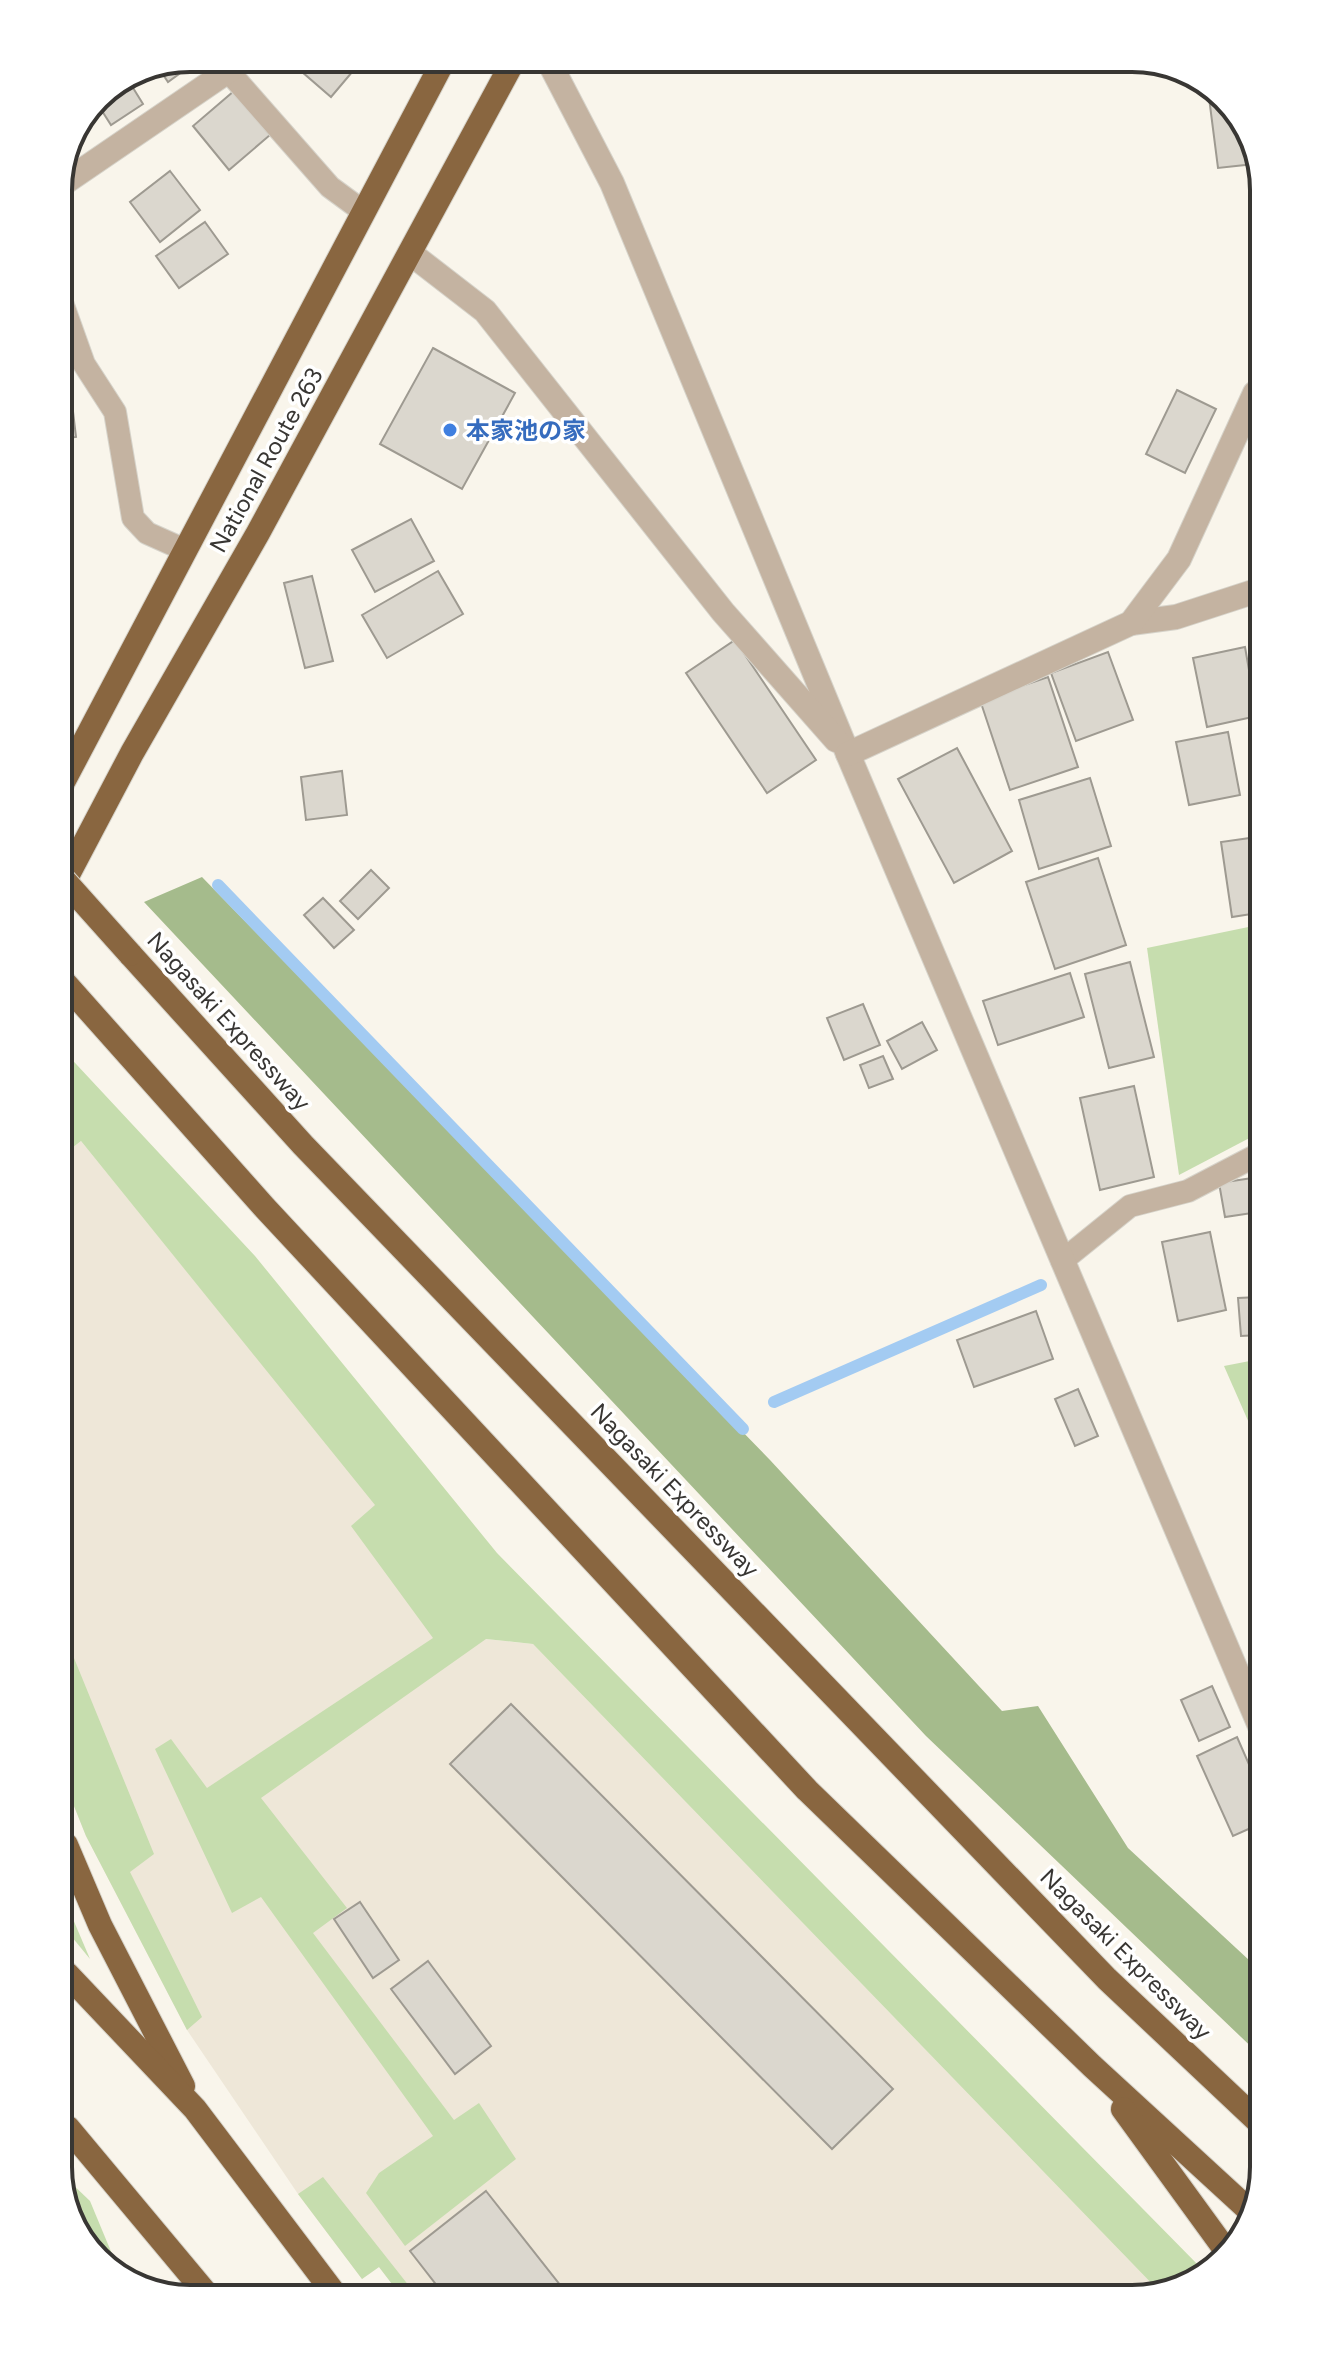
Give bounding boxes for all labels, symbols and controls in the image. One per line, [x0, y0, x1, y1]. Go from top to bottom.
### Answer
street label: National Route 263 [203, 363, 329, 557]
place label: 本家池の家 [466, 416, 586, 445]
marker: 本家池の家 [441, 421, 459, 439]
street label: Nagasaki Expressway [141, 926, 317, 1117]
street label: Nagasaki Expressway [585, 1397, 766, 1583]
street label: Nagasaki Expressway [1034, 1862, 1218, 2046]

